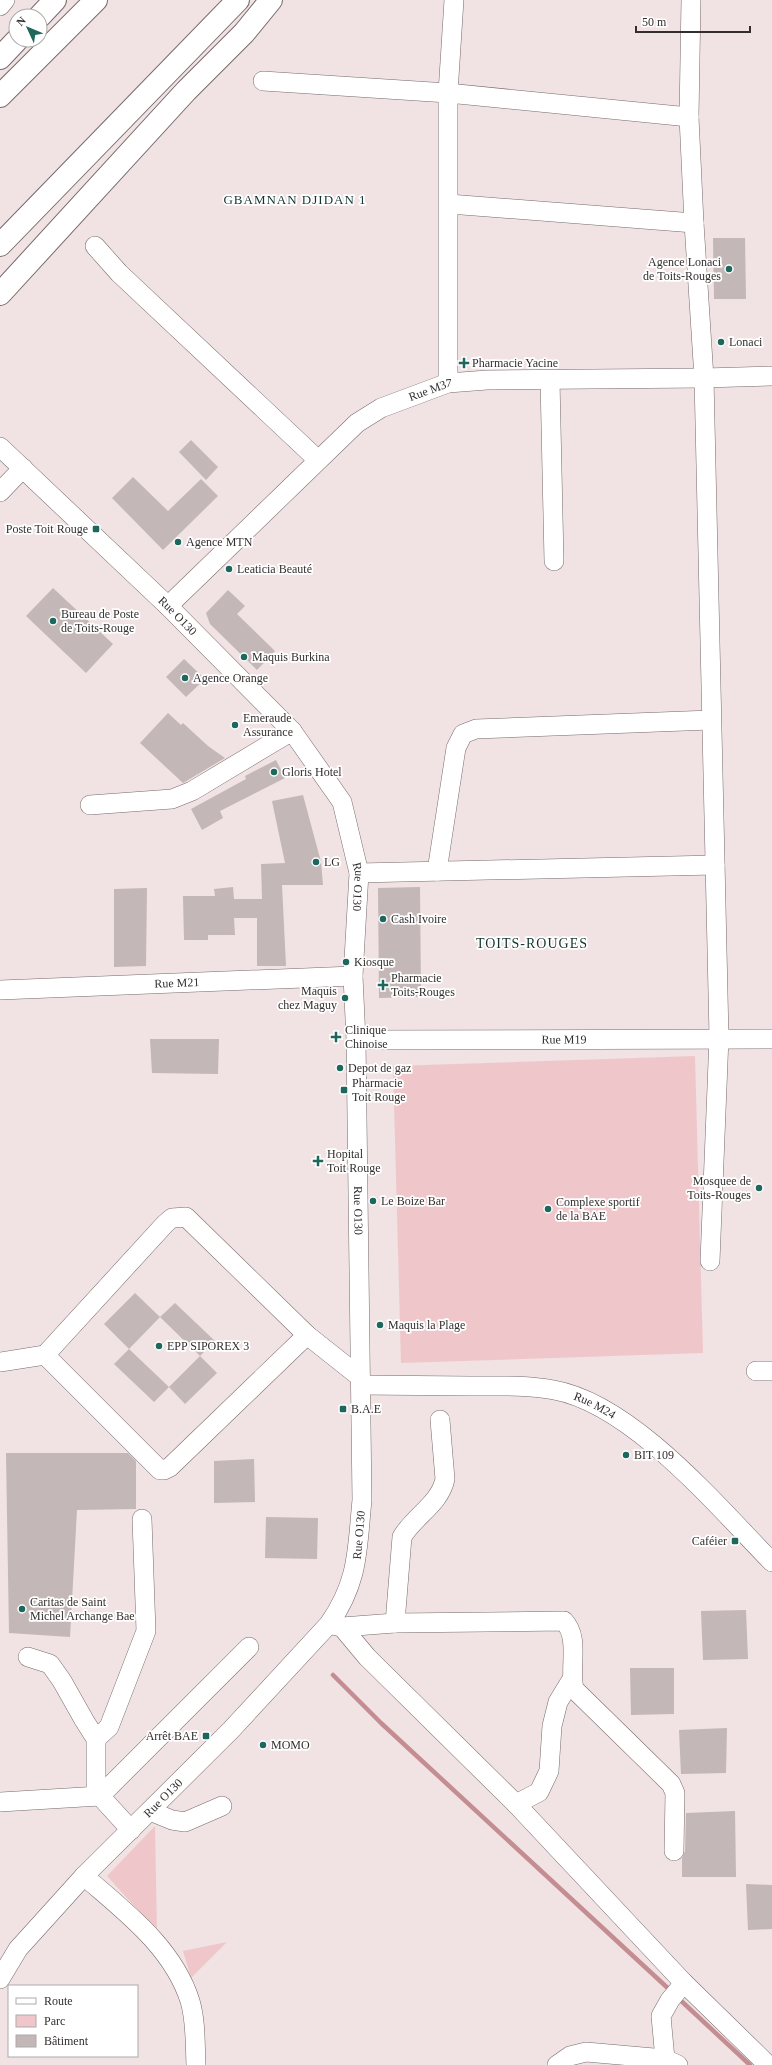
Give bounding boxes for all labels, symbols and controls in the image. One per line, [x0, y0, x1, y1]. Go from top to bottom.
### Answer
north arrow [8, 8, 48, 48]
scale bar [636, 8, 750, 34]
text: N [14, 14, 28, 28]
text: 50 m [642, 15, 667, 29]
district label: GBAMNAN DJIDAN 1 [223, 192, 367, 207]
place label: Agence Lonaci de Toits-Rouges [643, 255, 722, 283]
marker: Agence Lonaci de Toits-Rouges [724, 264, 734, 274]
place label: Lonaci [729, 335, 763, 349]
marker: Lonaci [716, 337, 726, 347]
place label: Pharmacie Yacine [472, 356, 558, 370]
marker: Pharmacie Yacine [459, 358, 469, 368]
street label: Rue M37 [407, 376, 452, 404]
place label: Poste Toit Rouge [6, 522, 88, 536]
marker: Poste Toit Rouge [91, 524, 101, 534]
place label: Agence MTN [186, 535, 253, 549]
marker: Agence MTN [173, 537, 183, 547]
place label: Leaticia Beauté [237, 562, 312, 576]
marker: Leaticia Beauté [224, 564, 234, 574]
street label: Rue O130 [155, 593, 200, 638]
place label: Bureau de Poste de Toits-Rouge [61, 607, 139, 635]
marker: Bureau de Poste de Toits-Rouge [48, 616, 58, 626]
place label: Maquis Burkina [252, 650, 330, 664]
marker: Maquis Burkina [239, 652, 249, 662]
place label: Agence Orange [193, 671, 268, 685]
marker: Agence Orange [180, 673, 190, 683]
place label: Emeraude Assurance [243, 711, 293, 739]
marker: Emeraude Assurance [230, 720, 240, 730]
place label: Gloris Hotel [282, 765, 342, 779]
marker: Gloris Hotel [269, 767, 279, 777]
place label: LG [324, 855, 340, 869]
marker: LG [311, 857, 321, 867]
street label: Rue O130 [350, 861, 366, 912]
place label: Cash Ivoire [391, 912, 447, 926]
marker: Cash Ivoire [378, 914, 388, 924]
district label: TOITS-ROUGES [476, 936, 588, 951]
place label: Kiosque [354, 955, 394, 969]
marker: Kiosque [341, 957, 351, 967]
place label: Pharmacie Toits-Rouges [391, 971, 455, 999]
street label: Rue M21 [154, 975, 200, 991]
marker: Pharmacie Toits-Rouges [378, 980, 388, 990]
place label: Maquis chez Maguy [278, 984, 337, 1012]
marker: Maquis chez Maguy [340, 993, 350, 1003]
place label: Clinique Chinoise [345, 1023, 388, 1051]
marker: Clinique Chinoise [330, 1031, 342, 1043]
street label: Rue M19 [541, 1032, 587, 1047]
place label: Depot de gaz [348, 1061, 411, 1075]
marker: Depot de gaz [335, 1063, 345, 1073]
place label: Pharmacie Toit Rouge [352, 1076, 406, 1104]
marker: Pharmacie Toit Rouge [339, 1085, 349, 1095]
place label: Hopital Toit Rouge [327, 1147, 381, 1175]
marker: Hopital Toit Rouge [312, 1155, 324, 1167]
place label: Mosquee de Toits-Rouges [687, 1174, 751, 1202]
marker: Mosquee de Toits-Rouges [754, 1183, 764, 1193]
street label: Rue O130 [351, 1186, 366, 1235]
place label: Le Boize Bar [381, 1194, 445, 1208]
place label: Complexe sportif de la BAE [556, 1195, 640, 1223]
marker: Le Boize Bar [368, 1196, 378, 1206]
marker: Complexe sportif de la BAE [543, 1204, 553, 1214]
place label: Maquis la Plage [388, 1318, 465, 1332]
marker: Maquis la Plage [375, 1320, 385, 1330]
place label: EPP SIPOREX 3 [167, 1339, 249, 1353]
marker: EPP SIPOREX 3 [154, 1341, 164, 1351]
street label: Rue M24 [572, 1389, 618, 1422]
place label: B.A.E [351, 1402, 381, 1416]
marker: B.A.E [338, 1404, 348, 1414]
place label: BIT 109 [634, 1448, 674, 1462]
marker: BIT 109 [621, 1450, 631, 1460]
street label: Rue O130 [350, 1510, 368, 1560]
place label: Caféier [692, 1534, 727, 1548]
marker: Caféier [730, 1536, 740, 1546]
place label: Caritas de Saint Michel Archange Bae [30, 1595, 135, 1623]
marker: Caritas de Saint Michel Archange Bae [17, 1604, 27, 1614]
place label: Arrêt BAE [146, 1729, 198, 1743]
marker: Arrêt BAE [201, 1731, 211, 1741]
place label: MOMO [271, 1738, 310, 1752]
marker: MOMO [258, 1740, 268, 1750]
street label: Rue O130 [141, 1776, 185, 1820]
legend [8, 1985, 138, 2057]
text: Route [44, 1994, 73, 2008]
text: Parc [44, 2014, 65, 2028]
text: Bâtiment [44, 2034, 89, 2048]

